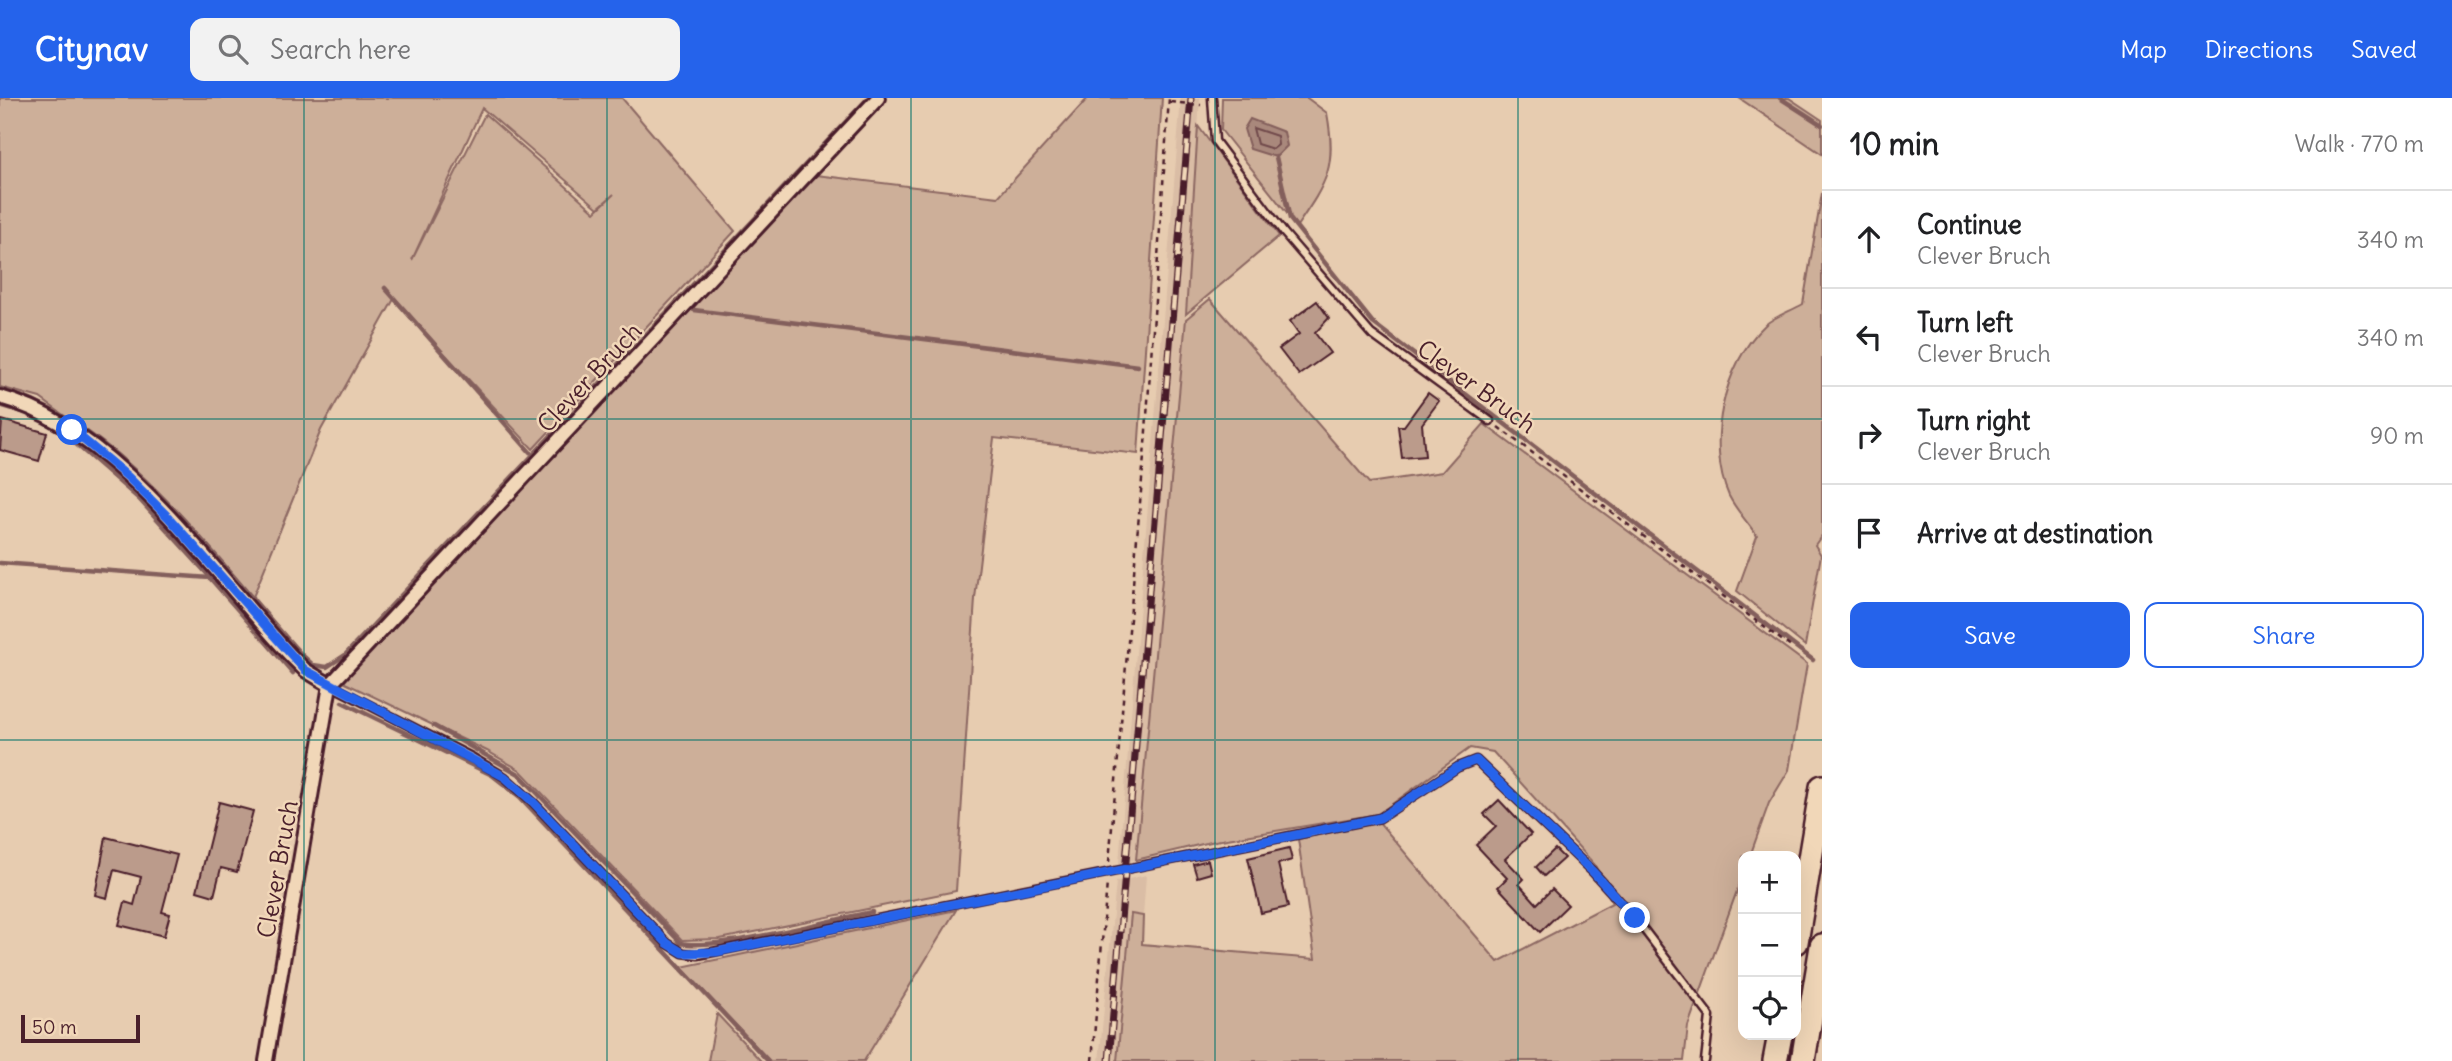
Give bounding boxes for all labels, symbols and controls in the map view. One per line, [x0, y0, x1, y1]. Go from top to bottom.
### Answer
search box [190, 18, 680, 81]
text: Citynav [35, 28, 148, 70]
icon: search [214, 30, 252, 68]
text: Search here [270, 33, 411, 66]
text: Map [2120, 34, 2167, 64]
text: Directions [2205, 34, 2313, 64]
text: Saved [2351, 34, 2417, 64]
text: 10 min [1850, 125, 1939, 163]
text: Walk · 770 m [2294, 129, 2424, 158]
text: Continue [1917, 208, 2022, 241]
icon: ahead [1850, 220, 1888, 258]
text: 340 m [2357, 225, 2424, 254]
text: Clever Bruch [1917, 241, 2051, 270]
text: Turn left [1917, 306, 2013, 339]
street label: Clever Bruch [530, 316, 648, 438]
icon: left [1850, 318, 1888, 356]
text: 340 m [2357, 323, 2424, 352]
street label: Clever Bruch [1412, 333, 1542, 439]
text: Clever Bruch [1917, 339, 2051, 368]
text: Turn right [1917, 404, 2030, 437]
route start [56, 414, 87, 445]
icon: right [1850, 416, 1888, 454]
text: 90 m [2370, 421, 2424, 450]
text: Clever Bruch [1917, 437, 2051, 466]
icon: arrive [1850, 514, 1888, 552]
text: Arrive at destination [1917, 517, 2153, 550]
button: Save [1850, 602, 2130, 668]
button: Share [2144, 602, 2424, 668]
street label: Clever Bruch [250, 798, 304, 940]
map controls [1738, 851, 1801, 1040]
button: + [1738, 851, 1801, 914]
route end [1619, 902, 1650, 933]
button: − [1738, 914, 1801, 977]
button: locate [1738, 977, 1801, 1040]
scale bar [21, 1012, 140, 1044]
text: 50 m [32, 1015, 77, 1039]

